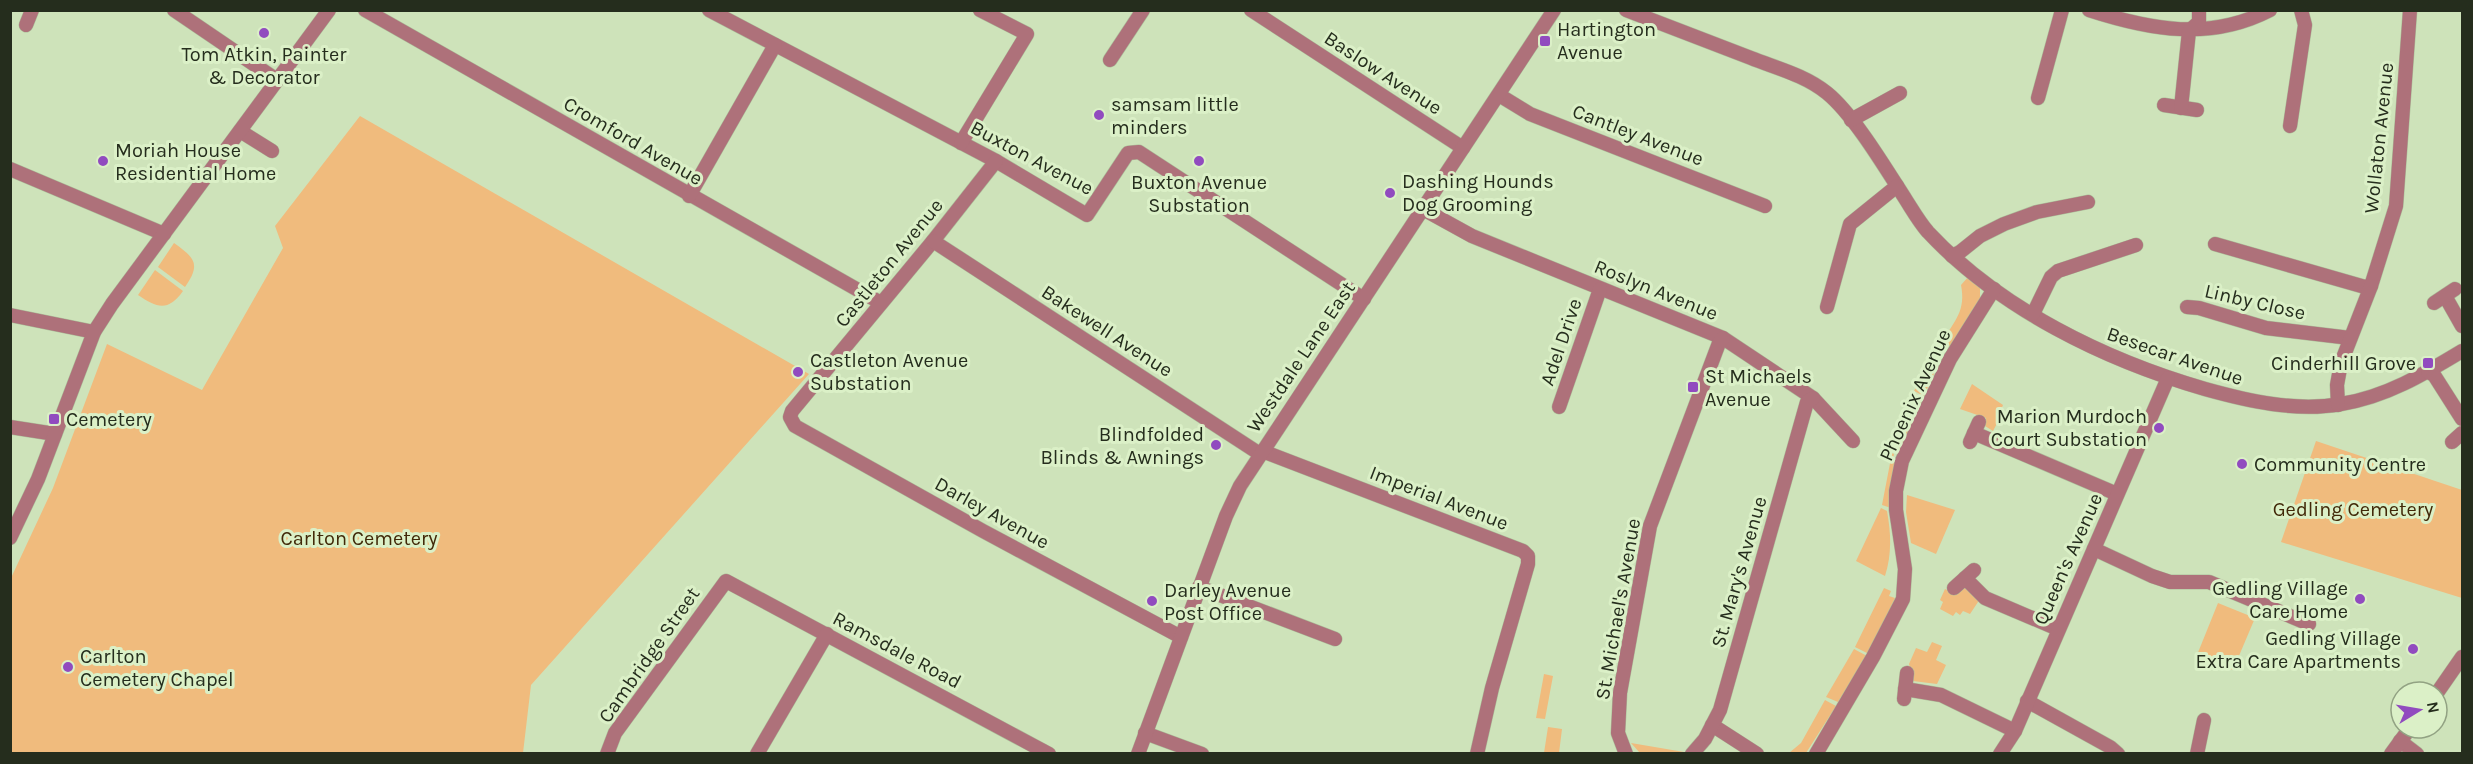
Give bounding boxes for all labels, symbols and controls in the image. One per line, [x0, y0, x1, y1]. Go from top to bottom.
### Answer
place label: Hartington Avenue [1557, 18, 1656, 64]
marker: Tom Atkin, Painter & Decorator [257, 26, 271, 40]
street label: Baslow Avenue [1320, 26, 1446, 120]
marker: Hartington Avenue [1538, 34, 1552, 48]
place label: Tom Atkin, Painter & Decorator [181, 43, 347, 89]
street label: Wollaton Avenue [2360, 61, 2398, 215]
street label: Cromford Avenue [559, 92, 707, 190]
place label: samsam little minders [1111, 93, 1239, 139]
street label: Cantley Avenue [1569, 99, 1707, 171]
marker: samsam little minders [1092, 108, 1106, 122]
street label: Buxton Avenue [967, 116, 1097, 200]
place label: Moriah House Residential Home [115, 139, 276, 185]
marker: Moriah House Residential Home [96, 154, 110, 168]
marker: Buxton Avenue Substation [1192, 154, 1206, 168]
place label: Dashing Hounds Dog Grooming [1402, 170, 1554, 216]
place label: Buxton Avenue Substation [1131, 171, 1267, 217]
marker: Dashing Hounds Dog Grooming [1383, 186, 1397, 200]
street label: Castleton Avenue [830, 194, 948, 332]
street label: Roslyn Avenue [1591, 255, 1721, 325]
street label: Westdale Lane East [1242, 277, 1360, 437]
street label: Linby Close [2202, 279, 2308, 325]
street label: Bakewell Avenue [1037, 280, 1177, 382]
street label: Adel Drive [1535, 295, 1587, 389]
street label: Besecar Avenue [2104, 322, 2246, 390]
street label: Phoenix Avenue [1874, 325, 1956, 465]
place label: Castleton Avenue Substation [810, 349, 968, 395]
place label: Cinderhill Grove [2271, 352, 2416, 375]
marker: Cinderhill Grove [2421, 356, 2435, 370]
marker: Castleton Avenue Substation [791, 365, 805, 379]
place label: St Michaels Avenue [1705, 365, 1812, 411]
marker: St Michaels Avenue [1686, 380, 1700, 394]
place label: Marion Murdoch Court Substation [1991, 405, 2147, 451]
place label: Cemetery [66, 408, 152, 431]
marker: Cemetery [47, 412, 61, 426]
marker: Marion Murdoch Court Substation [2152, 421, 2166, 435]
place label: Blindfolded Blinds & Awnings [1040, 423, 1204, 469]
marker: Blindfolded Blinds & Awnings [1209, 438, 1223, 452]
place label: Community Centre [2254, 453, 2426, 476]
marker: Community Centre [2235, 457, 2249, 471]
street label: Imperial Avenue [1366, 461, 1512, 535]
street label: Darley Avenue [931, 472, 1053, 554]
street label: Queen's Avenue [2029, 490, 2107, 628]
street label: St. Mary's Avenue [1706, 494, 1772, 650]
park label: Gedling Cemetery [2273, 498, 2433, 521]
street label: St. Michael's Avenue [1591, 516, 1645, 702]
park label: Carlton Cemetery [280, 527, 438, 550]
place label: Gedling Village Care Home [2212, 577, 2348, 623]
place label: Darley Avenue Post Office [1164, 579, 1291, 625]
street label: Cambridge Street [594, 582, 705, 727]
marker: Gedling Village Care Home [2353, 592, 2367, 606]
marker: Darley Avenue Post Office [1145, 594, 1159, 608]
street label: Ramsdale Road [829, 607, 965, 693]
place label: Gedling Village Extra Care Apartments [2195, 627, 2401, 673]
marker: Gedling Village Extra Care Apartments [2406, 642, 2420, 656]
place label: Carlton Cemetery Chapel [80, 645, 234, 691]
marker: Carlton Cemetery Chapel [61, 660, 75, 674]
north arrow [2389, 680, 2449, 740]
text: N [2423, 700, 2444, 715]

